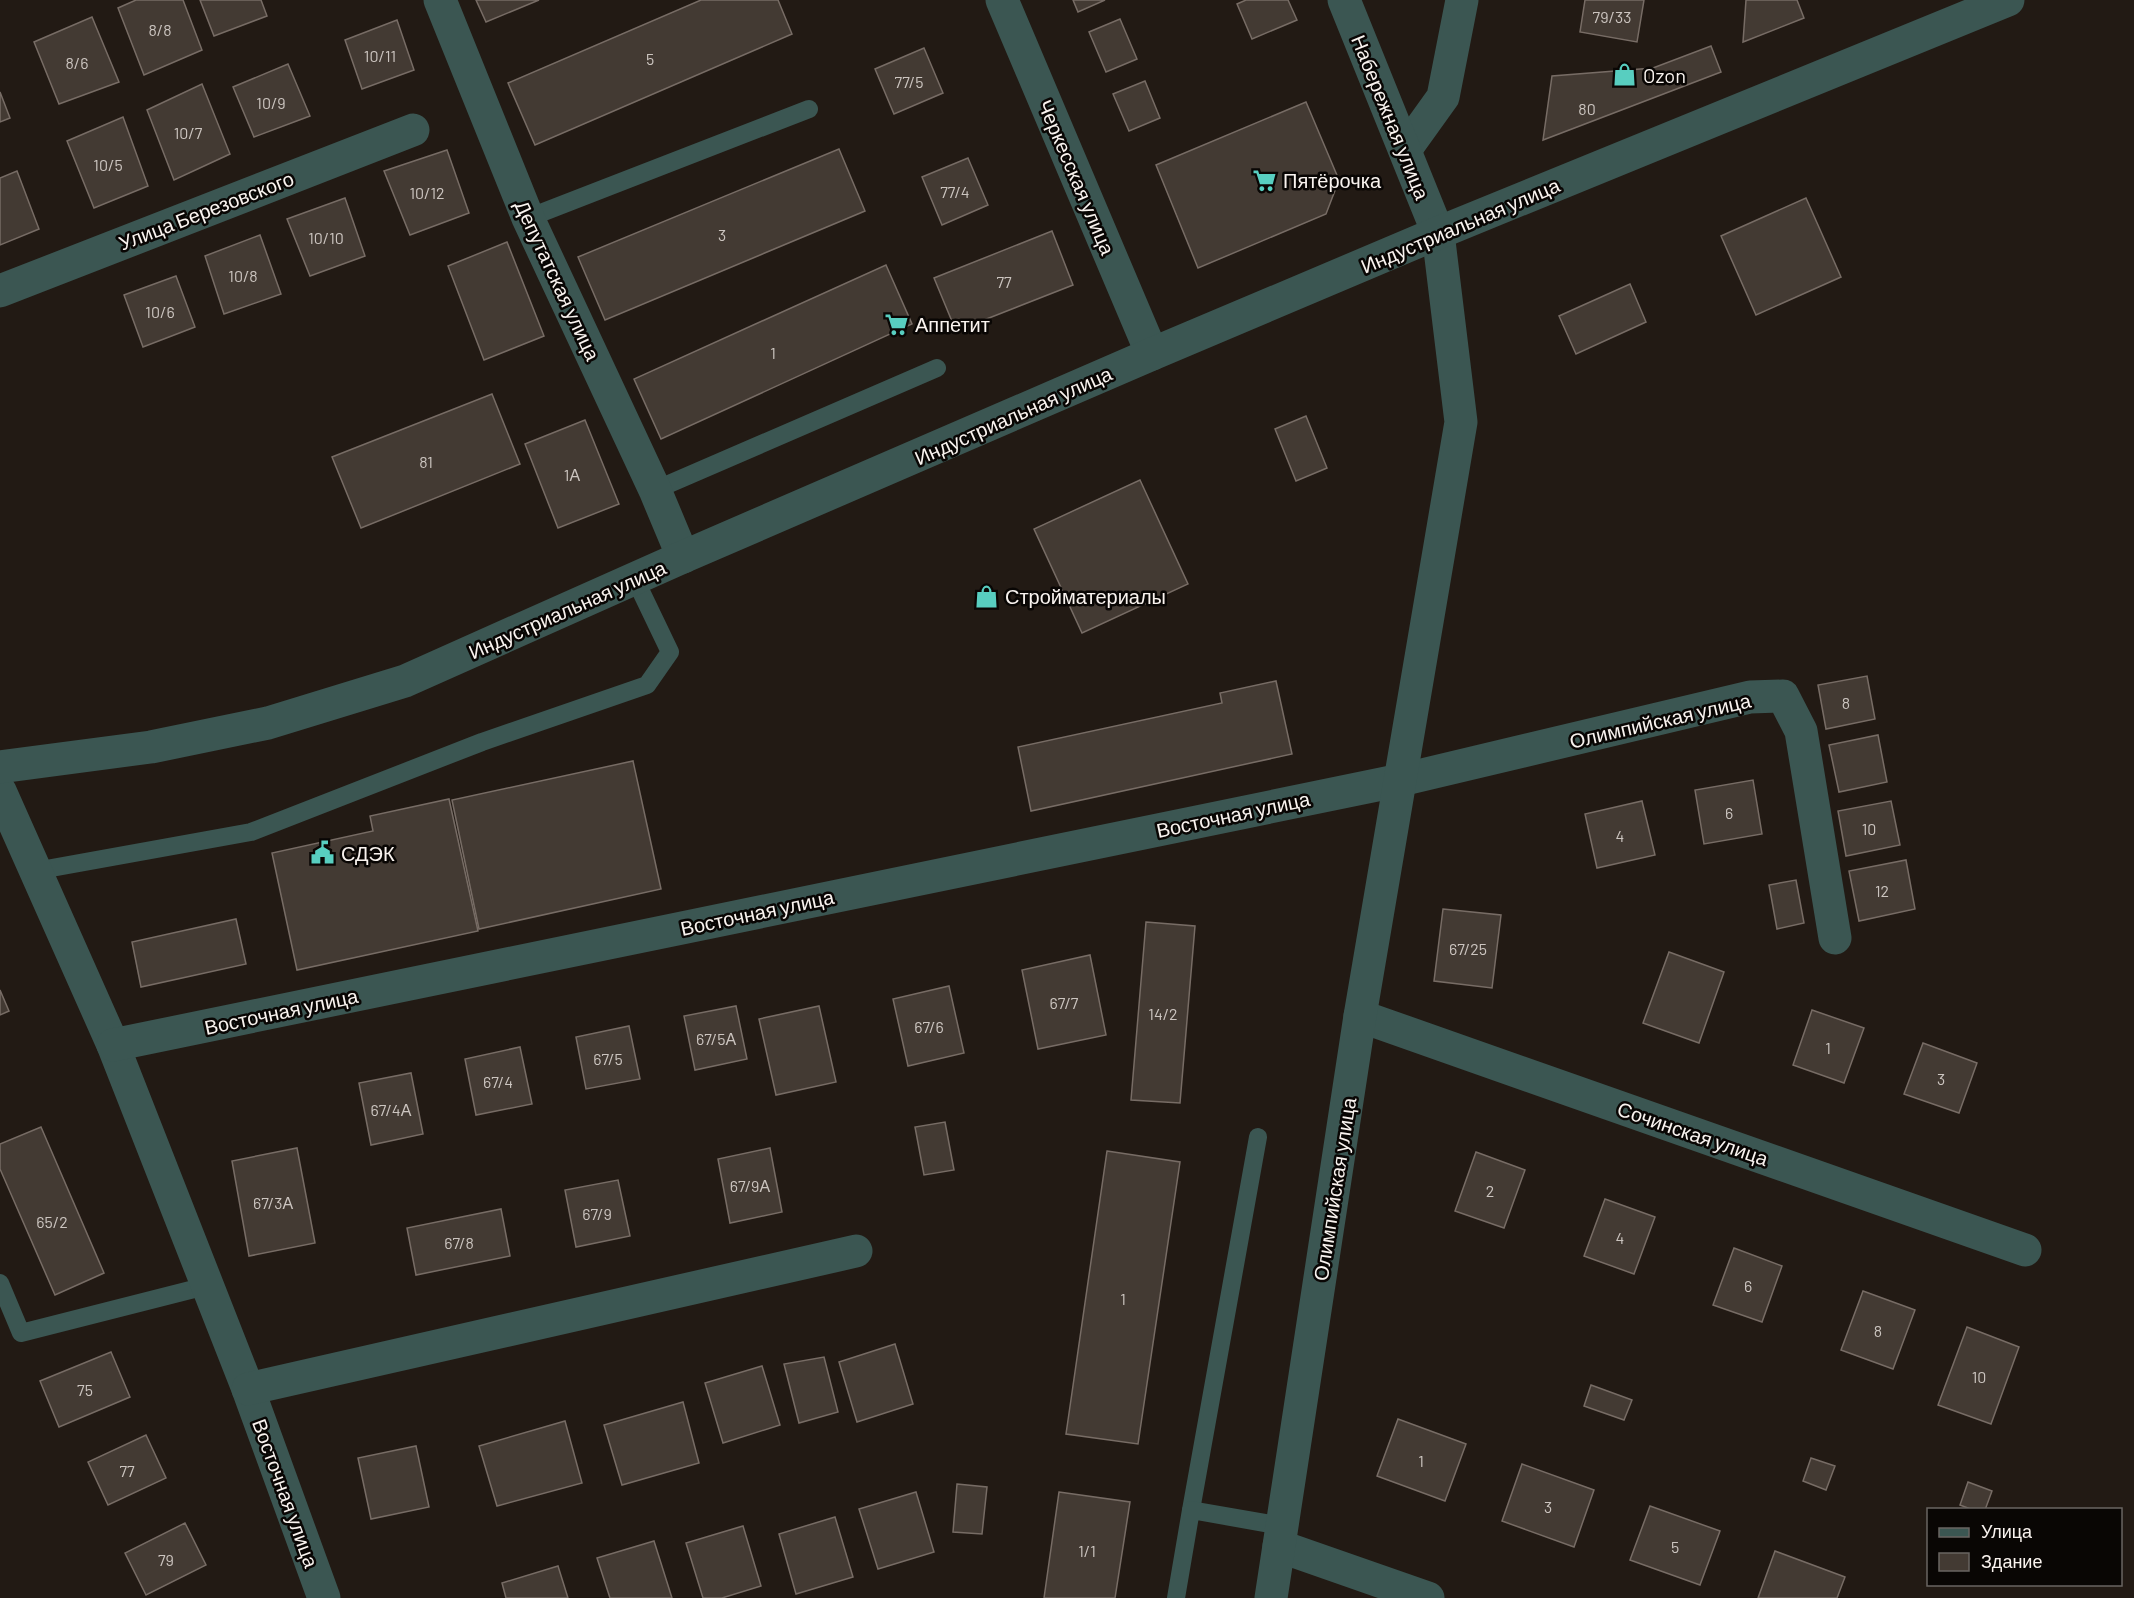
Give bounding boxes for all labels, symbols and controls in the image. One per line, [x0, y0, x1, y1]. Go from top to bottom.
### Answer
house number: 79/33 [1593, 7, 1631, 26]
house number: 8/8 [148, 20, 172, 39]
street label: Набережная улица [1347, 31, 1435, 204]
house number: 10/11 [364, 46, 396, 65]
house number: 5 [646, 49, 654, 68]
house number: 8/6 [66, 53, 88, 72]
shop icon: Ozon [1612, 62, 1638, 88]
place label: Ozon [1643, 63, 1686, 87]
house number: 77/5 [895, 72, 923, 91]
house number: 10/9 [256, 93, 286, 112]
street label: Черкесская улица [1034, 96, 1121, 259]
house number: 80 [1578, 99, 1596, 118]
house number: 10/7 [174, 123, 203, 142]
house number: 10/5 [93, 155, 123, 174]
street label: Улица Березовского [115, 166, 297, 254]
supermarket icon: Пятёрочка [1252, 167, 1278, 193]
place label: Пятёрочка [1283, 168, 1382, 192]
street label: Индустриальная улица [1357, 172, 1564, 278]
house number: 77/4 [940, 182, 970, 201]
house number: 10/12 [409, 183, 445, 202]
street label: Депутатская улица [510, 196, 606, 365]
house number: 3 [718, 225, 726, 244]
house number: 10/10 [308, 228, 344, 247]
house number: 10/8 [228, 266, 258, 285]
house number: 77 [996, 272, 1012, 291]
house number: 10/6 [145, 302, 175, 321]
supermarket icon: Аппетит [884, 311, 910, 337]
place label: Аппетит [915, 312, 990, 336]
house number: 1 [770, 343, 776, 362]
street label: Индустриальная улица [911, 360, 1116, 469]
house number: 81 [419, 452, 433, 471]
house number: 1А [564, 465, 580, 484]
street label: Индустриальная улица [465, 554, 670, 663]
shop icon: Стройматериалы [974, 583, 1000, 609]
place label: Стройматериалы [1005, 584, 1166, 608]
street label: Олимпийская улица [1567, 687, 1754, 753]
house number: 8 [1842, 693, 1850, 712]
street label: Восточная улица [1154, 786, 1313, 842]
house number: 6 [1725, 803, 1733, 822]
house number: 10 [1862, 819, 1876, 838]
house number: 4 [1616, 826, 1624, 845]
public building icon: СДЭК [310, 840, 336, 866]
place label: СДЭК [341, 841, 395, 865]
house number: 12 [1875, 881, 1889, 900]
street label: Восточная улица [678, 884, 837, 940]
house number: 67/25 [1449, 939, 1487, 958]
street label: Восточная улица [202, 983, 361, 1039]
house number: 67/7 [1050, 993, 1079, 1012]
house number: 14/2 [1148, 1004, 1178, 1023]
house number: 67/6 [914, 1017, 944, 1036]
house number: 67/5А [696, 1029, 736, 1048]
house number: 1 [1825, 1038, 1831, 1057]
house number: 67/5 [593, 1049, 623, 1068]
house number: 3 [1937, 1069, 1945, 1088]
house number: 67/4 [483, 1072, 513, 1091]
street label: Олимпийская улица [1308, 1095, 1360, 1282]
street label: Сочинская улица [1614, 1096, 1772, 1170]
house number: 67/4А [371, 1100, 412, 1119]
house number: 67/9А [730, 1176, 770, 1195]
house number: 2 [1486, 1181, 1494, 1200]
house number: 67/3А [253, 1193, 293, 1212]
house number: 67/9 [582, 1204, 612, 1223]
house number: 65/2 [36, 1212, 68, 1231]
house number: 4 [1616, 1228, 1624, 1247]
house number: 67/8 [444, 1233, 474, 1252]
house number: 6 [1744, 1276, 1752, 1295]
house number: 1 [1120, 1289, 1126, 1308]
house number: 8 [1874, 1321, 1882, 1340]
house number: 10 [1972, 1367, 1986, 1386]
house number: 75 [77, 1380, 93, 1399]
street label: Восточная улица [248, 1415, 324, 1571]
house number: 1 [1418, 1451, 1424, 1470]
house number: 77 [119, 1461, 135, 1480]
house number: 3 [1544, 1497, 1552, 1516]
legend [1927, 1508, 2122, 1586]
text: Улица [1981, 1520, 2033, 1542]
house number: 5 [1671, 1537, 1679, 1556]
house number: 1/1 [1078, 1541, 1096, 1560]
house number: 79 [158, 1550, 174, 1569]
text: Здание [1981, 1550, 2042, 1572]

